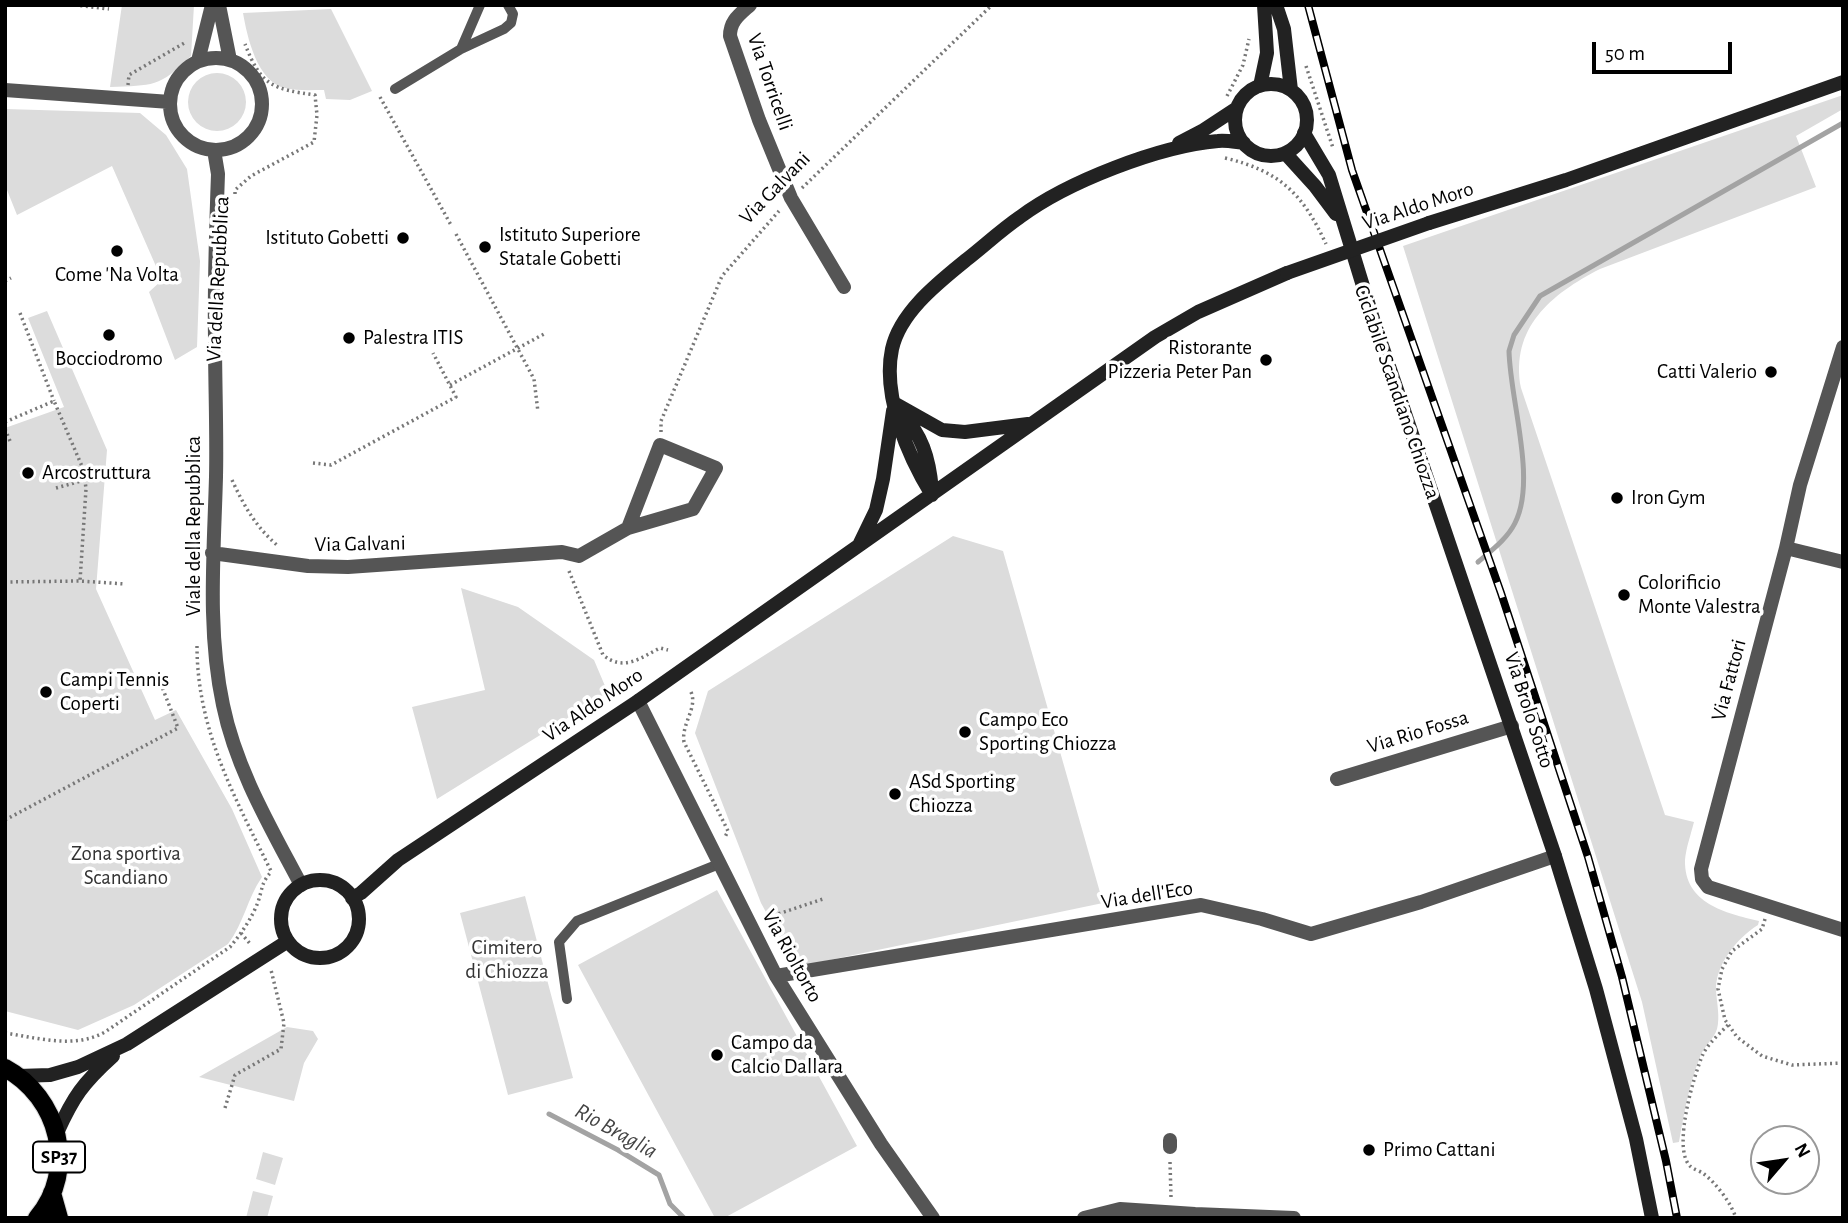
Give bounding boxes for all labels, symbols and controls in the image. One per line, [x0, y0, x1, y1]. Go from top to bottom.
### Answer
scale bar [1596, 28, 1736, 72]
street label: Via Torricelli [742, 30, 798, 134]
text: 50 m [1605, 43, 1645, 64]
street label: Via Galvani [734, 146, 816, 230]
street label: Via Aldo Moro [1359, 176, 1477, 236]
street label: Via della Repubblica [201, 196, 235, 362]
place label: Istituto Superiore Statale Gobetti [499, 222, 641, 272]
place label: Istituto Gobetti [265, 225, 389, 251]
marker: Istituto Gobetti [395, 230, 411, 246]
marker: Istituto Superiore Statale Gobetti [477, 239, 493, 255]
marker: Come 'Na Volta [109, 243, 125, 259]
place label: Come 'Na Volta [55, 262, 179, 288]
street label: Ciclabile Scandiano Chiozza [1348, 282, 1446, 502]
place label: Palestra ITIS [363, 325, 463, 351]
marker: Bocciodromo [101, 327, 117, 343]
marker: Palestra ITIS [341, 330, 357, 346]
place label: Ristorante Pizzeria Peter Pan [1108, 335, 1252, 385]
place label: Bocciodromo [55, 346, 163, 372]
marker: Ristorante Pizzeria Peter Pan [1258, 352, 1274, 368]
place label: Catti Valerio [1657, 359, 1757, 385]
marker: Catti Valerio [1763, 364, 1779, 380]
street label: Viale della Repubblica [181, 436, 207, 616]
place label: Arcostruttura [42, 460, 151, 486]
marker: Arcostruttura [20, 465, 36, 481]
place label: Iron Gym [1631, 485, 1706, 511]
marker: Iron Gym [1609, 490, 1625, 506]
street label: Via Galvani [314, 531, 406, 557]
place label: Colorificio Monte Valestra [1638, 570, 1761, 620]
marker: Colorificio Monte Valestra [1616, 587, 1632, 603]
street label: Via Fattori [1706, 636, 1752, 724]
street label: Via Brolo Sotto [1498, 649, 1560, 771]
street label: Via Aldo Moro [538, 662, 648, 748]
place label: Campi Tennis Coperti [60, 667, 169, 717]
marker: Campi Tennis Coperti [38, 684, 54, 700]
street label: Via Rio Fossa [1364, 705, 1472, 759]
place label: Campo Eco Sporting Chiozza [979, 707, 1117, 757]
marker: Campo Eco Sporting Chiozza [957, 724, 973, 740]
place label: ASd Sporting Chiozza [909, 769, 1015, 819]
marker: ASd Sporting Chiozza [887, 786, 903, 802]
park label: Zona sportiva Scandiano [71, 841, 181, 891]
street label: Via dell'Eco [1099, 875, 1195, 915]
street label: Via Rioltorto [756, 905, 828, 1007]
park label: Cimitero di Chiozza [465, 935, 549, 985]
place label: Campo da Calcio Dallara [731, 1030, 843, 1080]
marker: Campo da Calcio Dallara [709, 1047, 725, 1063]
water label: Rio Braglia [570, 1097, 662, 1165]
north arrow [1750, 1125, 1820, 1195]
place label: Primo Cattani [1383, 1137, 1495, 1163]
text: N [1791, 1140, 1814, 1161]
road number: SP37 [33, 1142, 85, 1172]
marker: Primo Cattani [1361, 1142, 1377, 1158]

